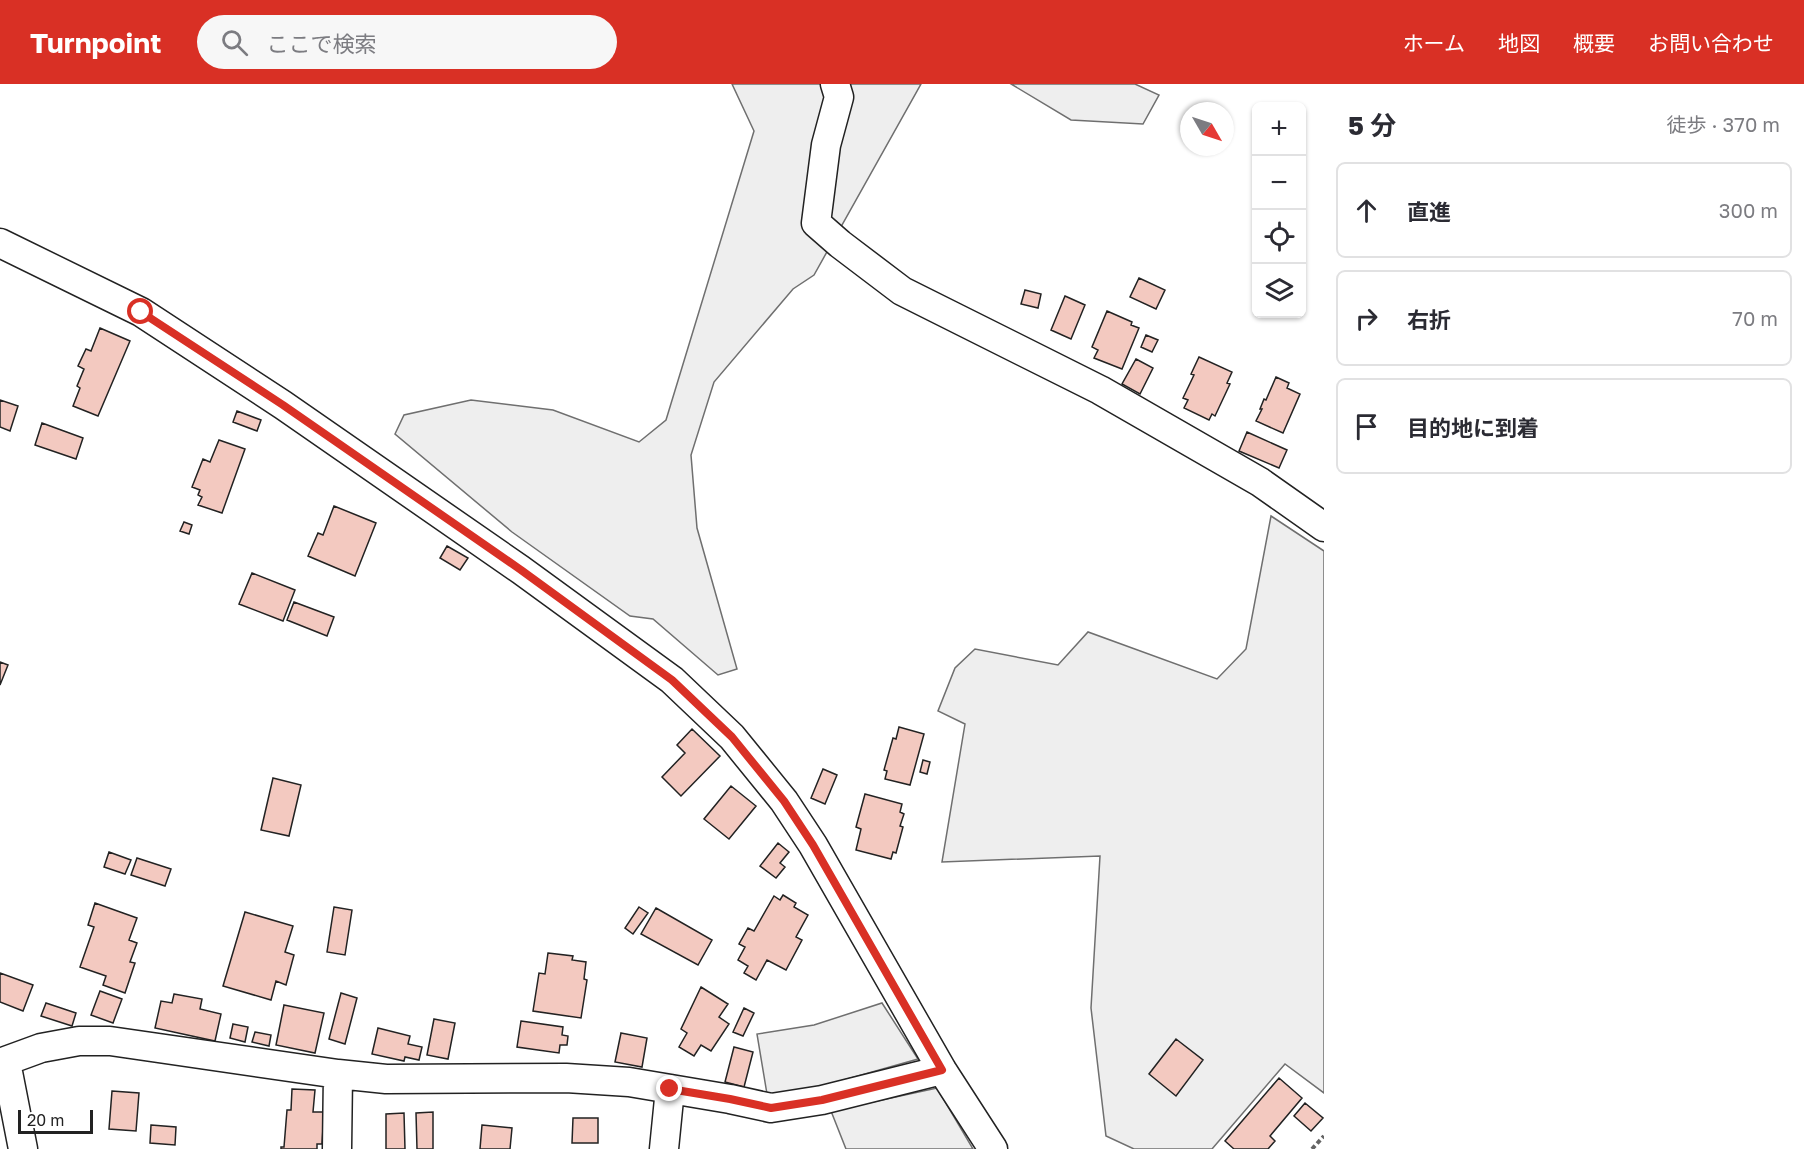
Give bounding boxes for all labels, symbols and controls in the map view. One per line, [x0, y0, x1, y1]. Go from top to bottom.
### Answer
search box [197, 15, 617, 69]
text: Turnpoint [30, 26, 161, 59]
icon: search [218, 26, 251, 59]
text: ここで検索 [266, 30, 376, 57]
text: ホーム [1403, 30, 1465, 56]
text: 地図 [1498, 30, 1540, 56]
text: 概要 [1573, 30, 1615, 56]
text: お問い合わせ [1648, 30, 1774, 56]
north arrow [1180, 102, 1234, 156]
map controls [1252, 102, 1306, 318]
button: + [1252, 102, 1306, 156]
text: 5 分 [1348, 110, 1396, 141]
text: 徒歩 · 370 m [1667, 112, 1780, 136]
button: − [1252, 156, 1306, 210]
icon: ahead [1350, 194, 1383, 227]
text: 直進 [1407, 198, 1451, 225]
text: 300 m [1719, 198, 1778, 222]
button: locate [1252, 210, 1306, 264]
button: layers [1252, 264, 1306, 318]
route start [127, 298, 153, 324]
icon: right [1350, 302, 1383, 335]
text: 右折 [1407, 306, 1451, 333]
text: 70 m [1732, 306, 1778, 330]
icon: arrive [1350, 410, 1383, 443]
text: 目的地に到着 [1407, 414, 1539, 441]
route end [656, 1075, 682, 1101]
scale bar [18, 1107, 93, 1134]
text: 20 m [27, 1110, 64, 1130]

